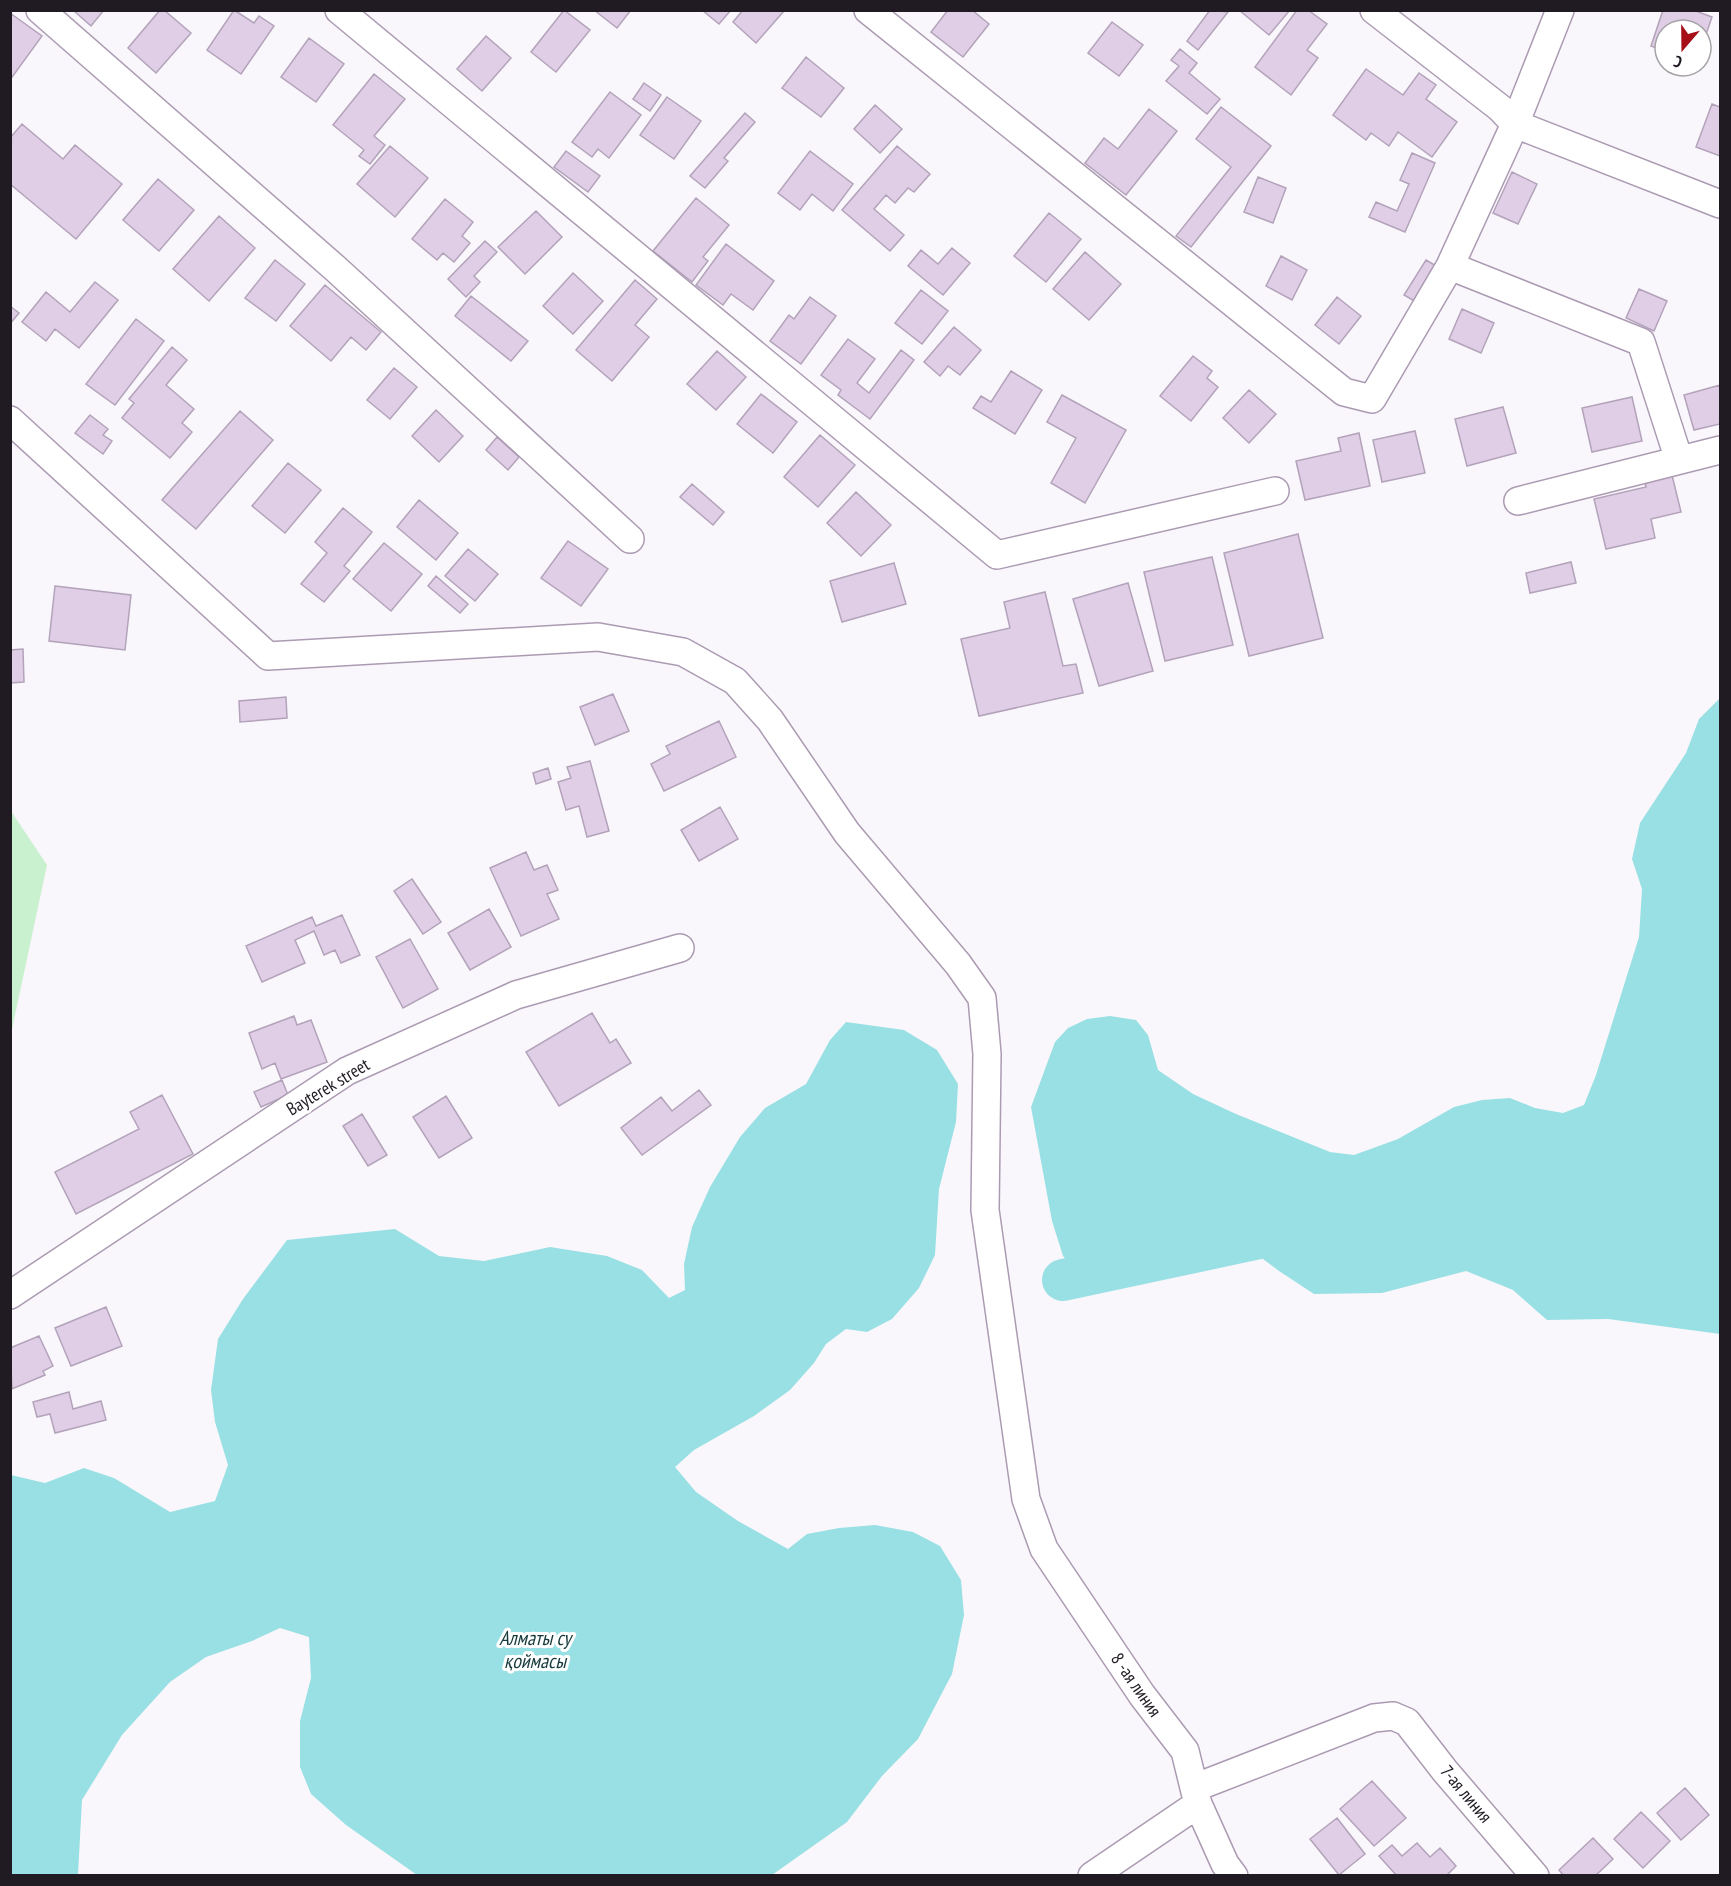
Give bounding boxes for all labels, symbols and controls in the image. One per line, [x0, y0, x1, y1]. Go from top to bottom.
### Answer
north arrow [1653, 18, 1713, 78]
text: С [1670, 51, 1685, 73]
street label: Bayterek street [282, 1053, 374, 1120]
water label: Алматы су қоймасы [499, 1625, 573, 1674]
street label: 8 -ая линия [1106, 1648, 1167, 1721]
street label: 7-ая линия [1436, 1760, 1497, 1827]

